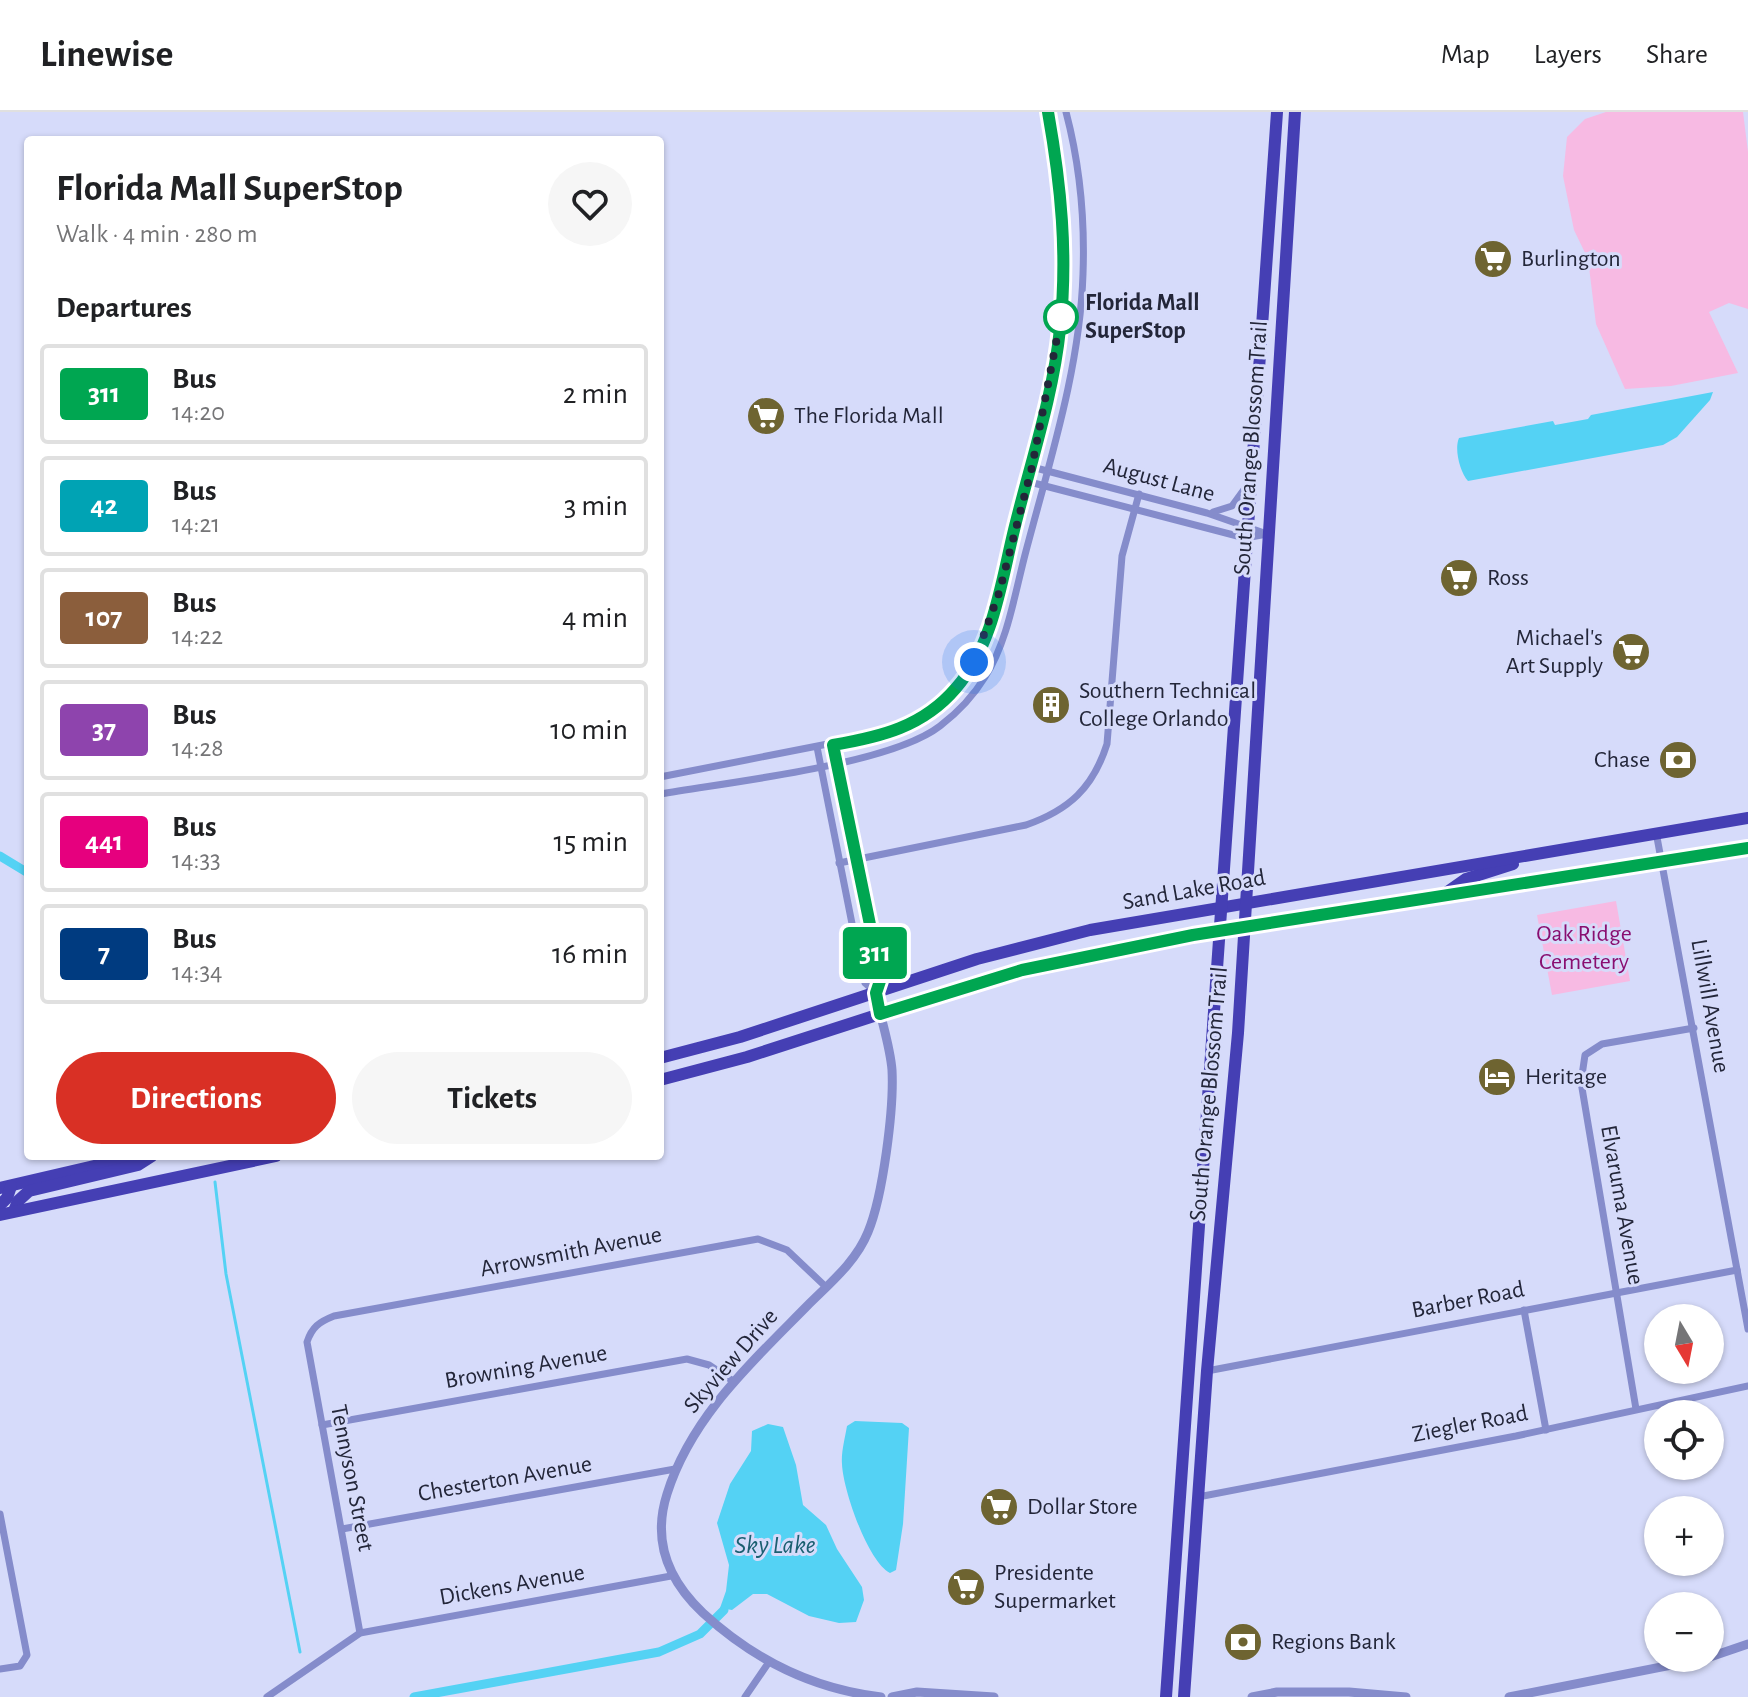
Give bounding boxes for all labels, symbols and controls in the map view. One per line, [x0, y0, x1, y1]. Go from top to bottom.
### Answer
text: Linewise [40, 36, 173, 74]
text: Map [1441, 41, 1490, 69]
text: Layers [1534, 41, 1602, 69]
text: Share [1646, 41, 1708, 69]
button: heart [548, 162, 632, 246]
text: Florida Mall SuperStop [56, 170, 403, 208]
text: Walk · 4 min · 280 m [56, 221, 257, 247]
supermarket icon: Burlington [1472, 238, 1514, 280]
place label: Burlington [1521, 247, 1621, 271]
place label: Florida Mall SuperStop [1085, 291, 1200, 343]
text: Departures [56, 293, 192, 323]
marker: Florida Mall SuperStop [1044, 300, 1078, 334]
street label: South Orange Blossom Trail [1230, 320, 1272, 576]
text: Bus [172, 364, 217, 394]
text: 2 min [563, 379, 628, 409]
text: 311 [88, 380, 120, 408]
supermarket icon: The Florida Mall [745, 395, 787, 437]
text: 14:20 [172, 399, 225, 425]
place label: The Florida Mall [794, 404, 944, 428]
street label: August Lane [1101, 454, 1217, 506]
text: Bus [172, 476, 217, 506]
text: 3 min [564, 491, 628, 521]
text: 42 [90, 492, 118, 520]
text: 14:21 [172, 511, 220, 537]
supermarket icon: Ross [1438, 557, 1480, 599]
place label: Ross [1487, 566, 1529, 590]
text: Bus [172, 588, 217, 618]
text: 4 min [562, 603, 628, 633]
text: 107 [86, 604, 122, 632]
text: 14:22 [172, 623, 223, 649]
place label: Michael's Art Supply [1506, 626, 1603, 678]
supermarket icon: Michael's Art Supply [1610, 631, 1652, 673]
your location [954, 642, 994, 682]
place label: Southern Technical College Orlando [1079, 679, 1256, 731]
building icon: Southern Technical College Orlando [1030, 684, 1072, 726]
text: Bus [172, 700, 217, 730]
text: 10 min [550, 715, 628, 745]
text: 37 [92, 716, 116, 744]
text: 14:28 [172, 735, 224, 761]
bank icon: Chase [1657, 739, 1699, 781]
place label: Chase [1594, 748, 1650, 772]
text: Bus [172, 812, 217, 842]
text: 15 min [553, 827, 628, 857]
text: 441 [85, 828, 123, 856]
text: 14:33 [172, 847, 221, 873]
street label: Sand Lake Road [1121, 866, 1267, 914]
park label: Oak Ridge Cemetery [1536, 922, 1632, 974]
text: Bus [172, 924, 217, 954]
line badge: 311 [829, 927, 921, 979]
street label: Lillwill Avenue [1686, 937, 1734, 1075]
text: 16 min [552, 939, 628, 969]
text: 311 [859, 939, 891, 967]
text: 7 [98, 940, 110, 968]
text: 14:34 [172, 959, 223, 985]
street label: South Orange Blossom Trail [1186, 966, 1232, 1222]
button: Directions [56, 1052, 336, 1144]
button: Tickets [352, 1052, 632, 1144]
hotel icon: Heritage [1476, 1056, 1518, 1098]
place label: Heritage [1525, 1065, 1607, 1089]
street label: Elvaruma Avenue [1596, 1123, 1648, 1287]
street label: Arrowsmith Avenue [478, 1223, 664, 1281]
street label: Barber Road [1410, 1277, 1526, 1323]
street label: Skyview Drive [680, 1304, 782, 1418]
north arrow [1644, 1304, 1724, 1384]
map controls [1644, 1304, 1724, 1672]
street label: Browning Avenue [443, 1341, 609, 1393]
button: locate [1644, 1400, 1724, 1480]
street label: Ziegler Road [1410, 1401, 1530, 1447]
street label: Tennyson Street [326, 1403, 378, 1554]
street label: Chesterton Avenue [416, 1452, 594, 1506]
supermarket icon: Dollar Store [978, 1486, 1020, 1528]
place label: Dollar Store [1027, 1495, 1138, 1519]
button: + [1644, 1496, 1724, 1576]
water label: Sky Lake [734, 1532, 816, 1558]
street label: Dickens Avenue [437, 1560, 587, 1610]
place label: Presidente Supermarket [994, 1561, 1116, 1613]
supermarket icon: Presidente Supermarket [945, 1566, 987, 1608]
button: − [1644, 1592, 1724, 1672]
bank icon: Regions Bank [1222, 1621, 1264, 1663]
place label: Regions Bank [1271, 1630, 1396, 1654]

